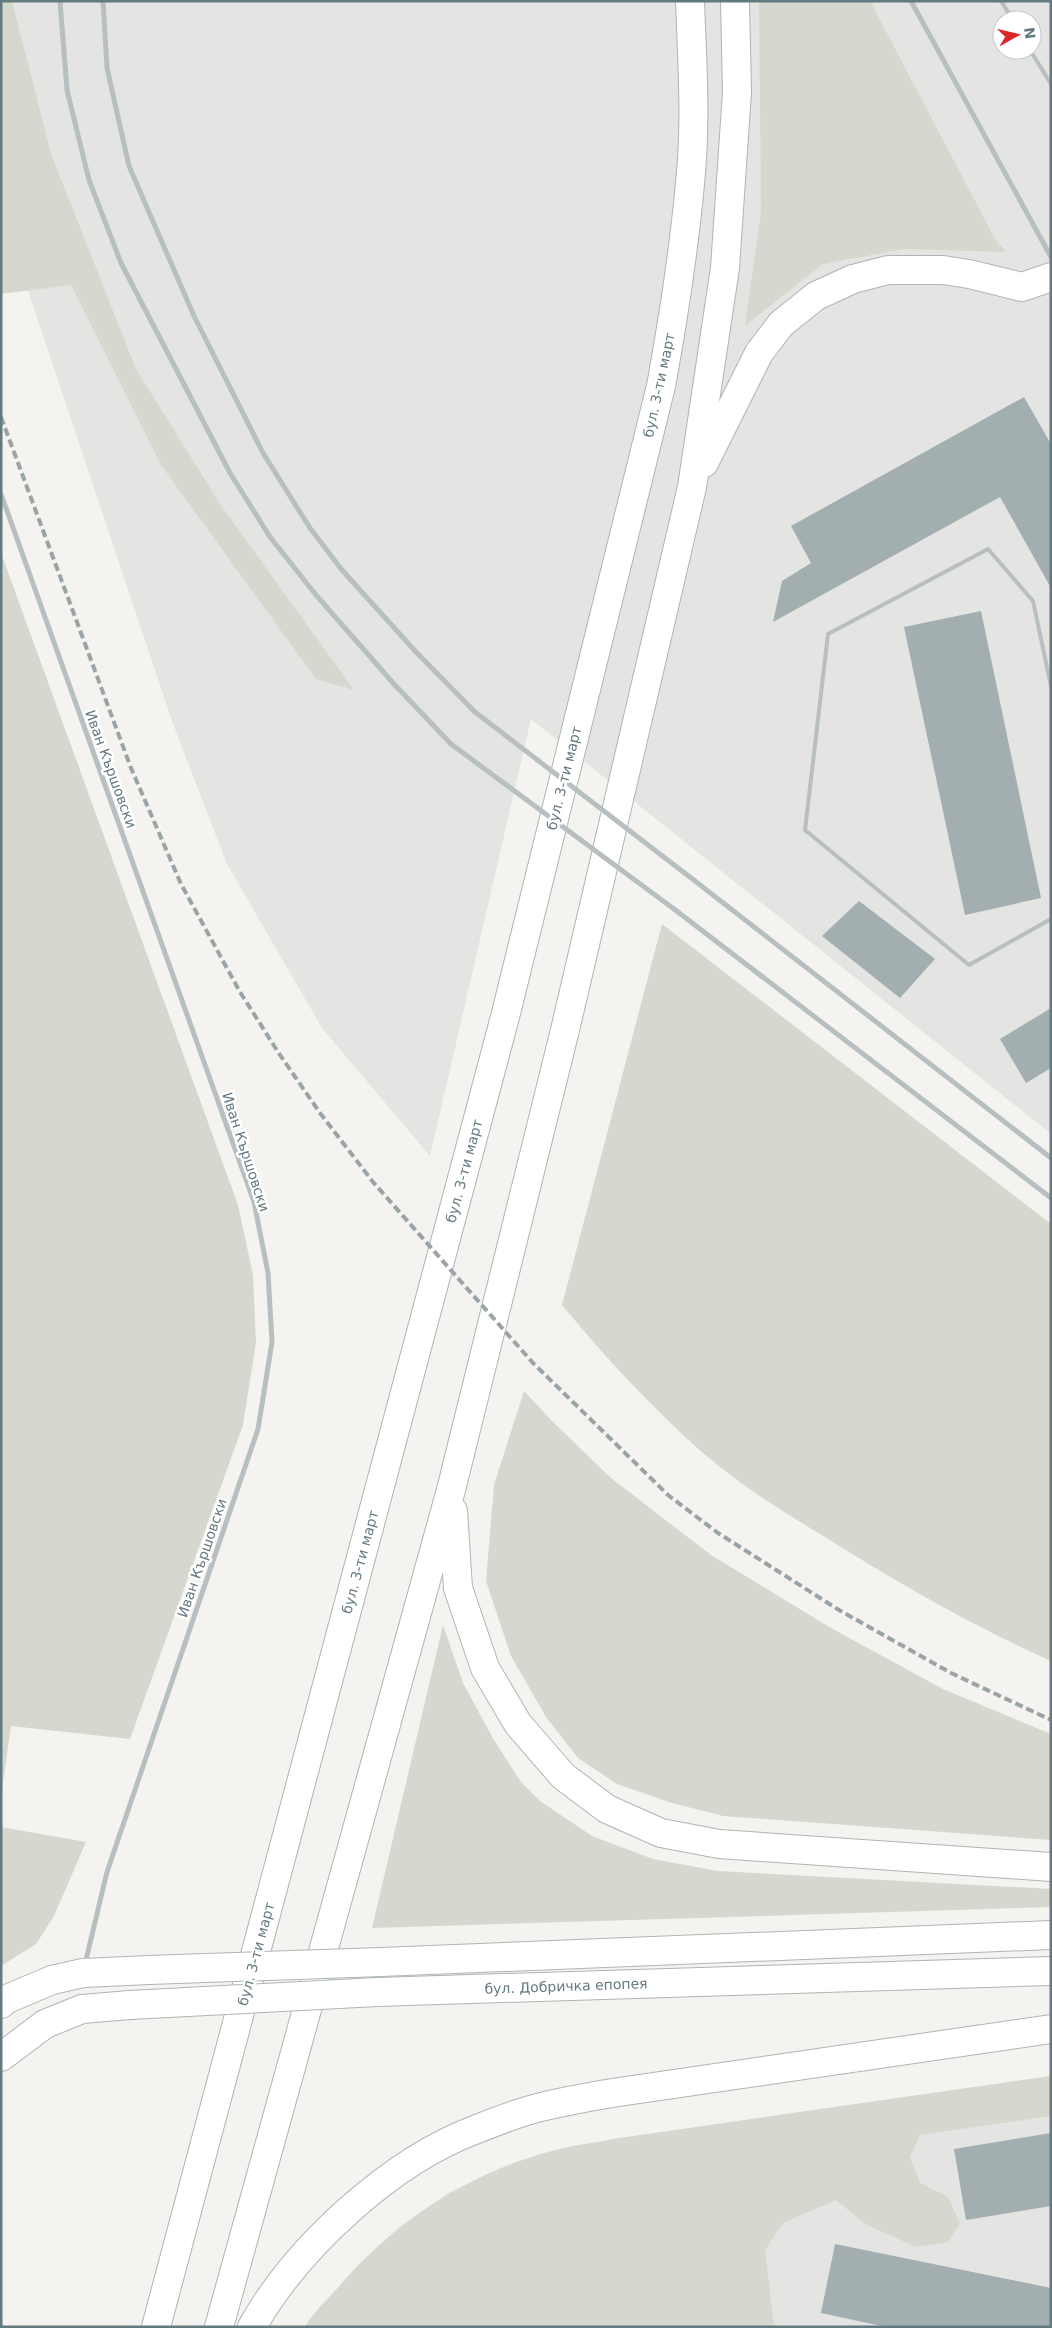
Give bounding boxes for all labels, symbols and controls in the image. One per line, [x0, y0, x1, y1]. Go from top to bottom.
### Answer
north arrow [992, 10, 1042, 60]
text: N [1021, 26, 1039, 40]
street label: бул. 3-ти март [640, 331, 678, 439]
street label: Иван Кършовски [82, 708, 140, 830]
street label: бул. 3-ти март [543, 724, 585, 832]
street label: Иван Кършовски [219, 1090, 273, 1214]
street label: бул. 3-ти март [442, 1117, 486, 1225]
street label: Иван Кършовски [174, 1497, 230, 1619]
street label: бул. 3-ти март [338, 1508, 382, 1616]
street label: бул. 3-ти март [234, 1900, 278, 2008]
street label: бул. Добричка епопея [484, 1975, 648, 1997]

